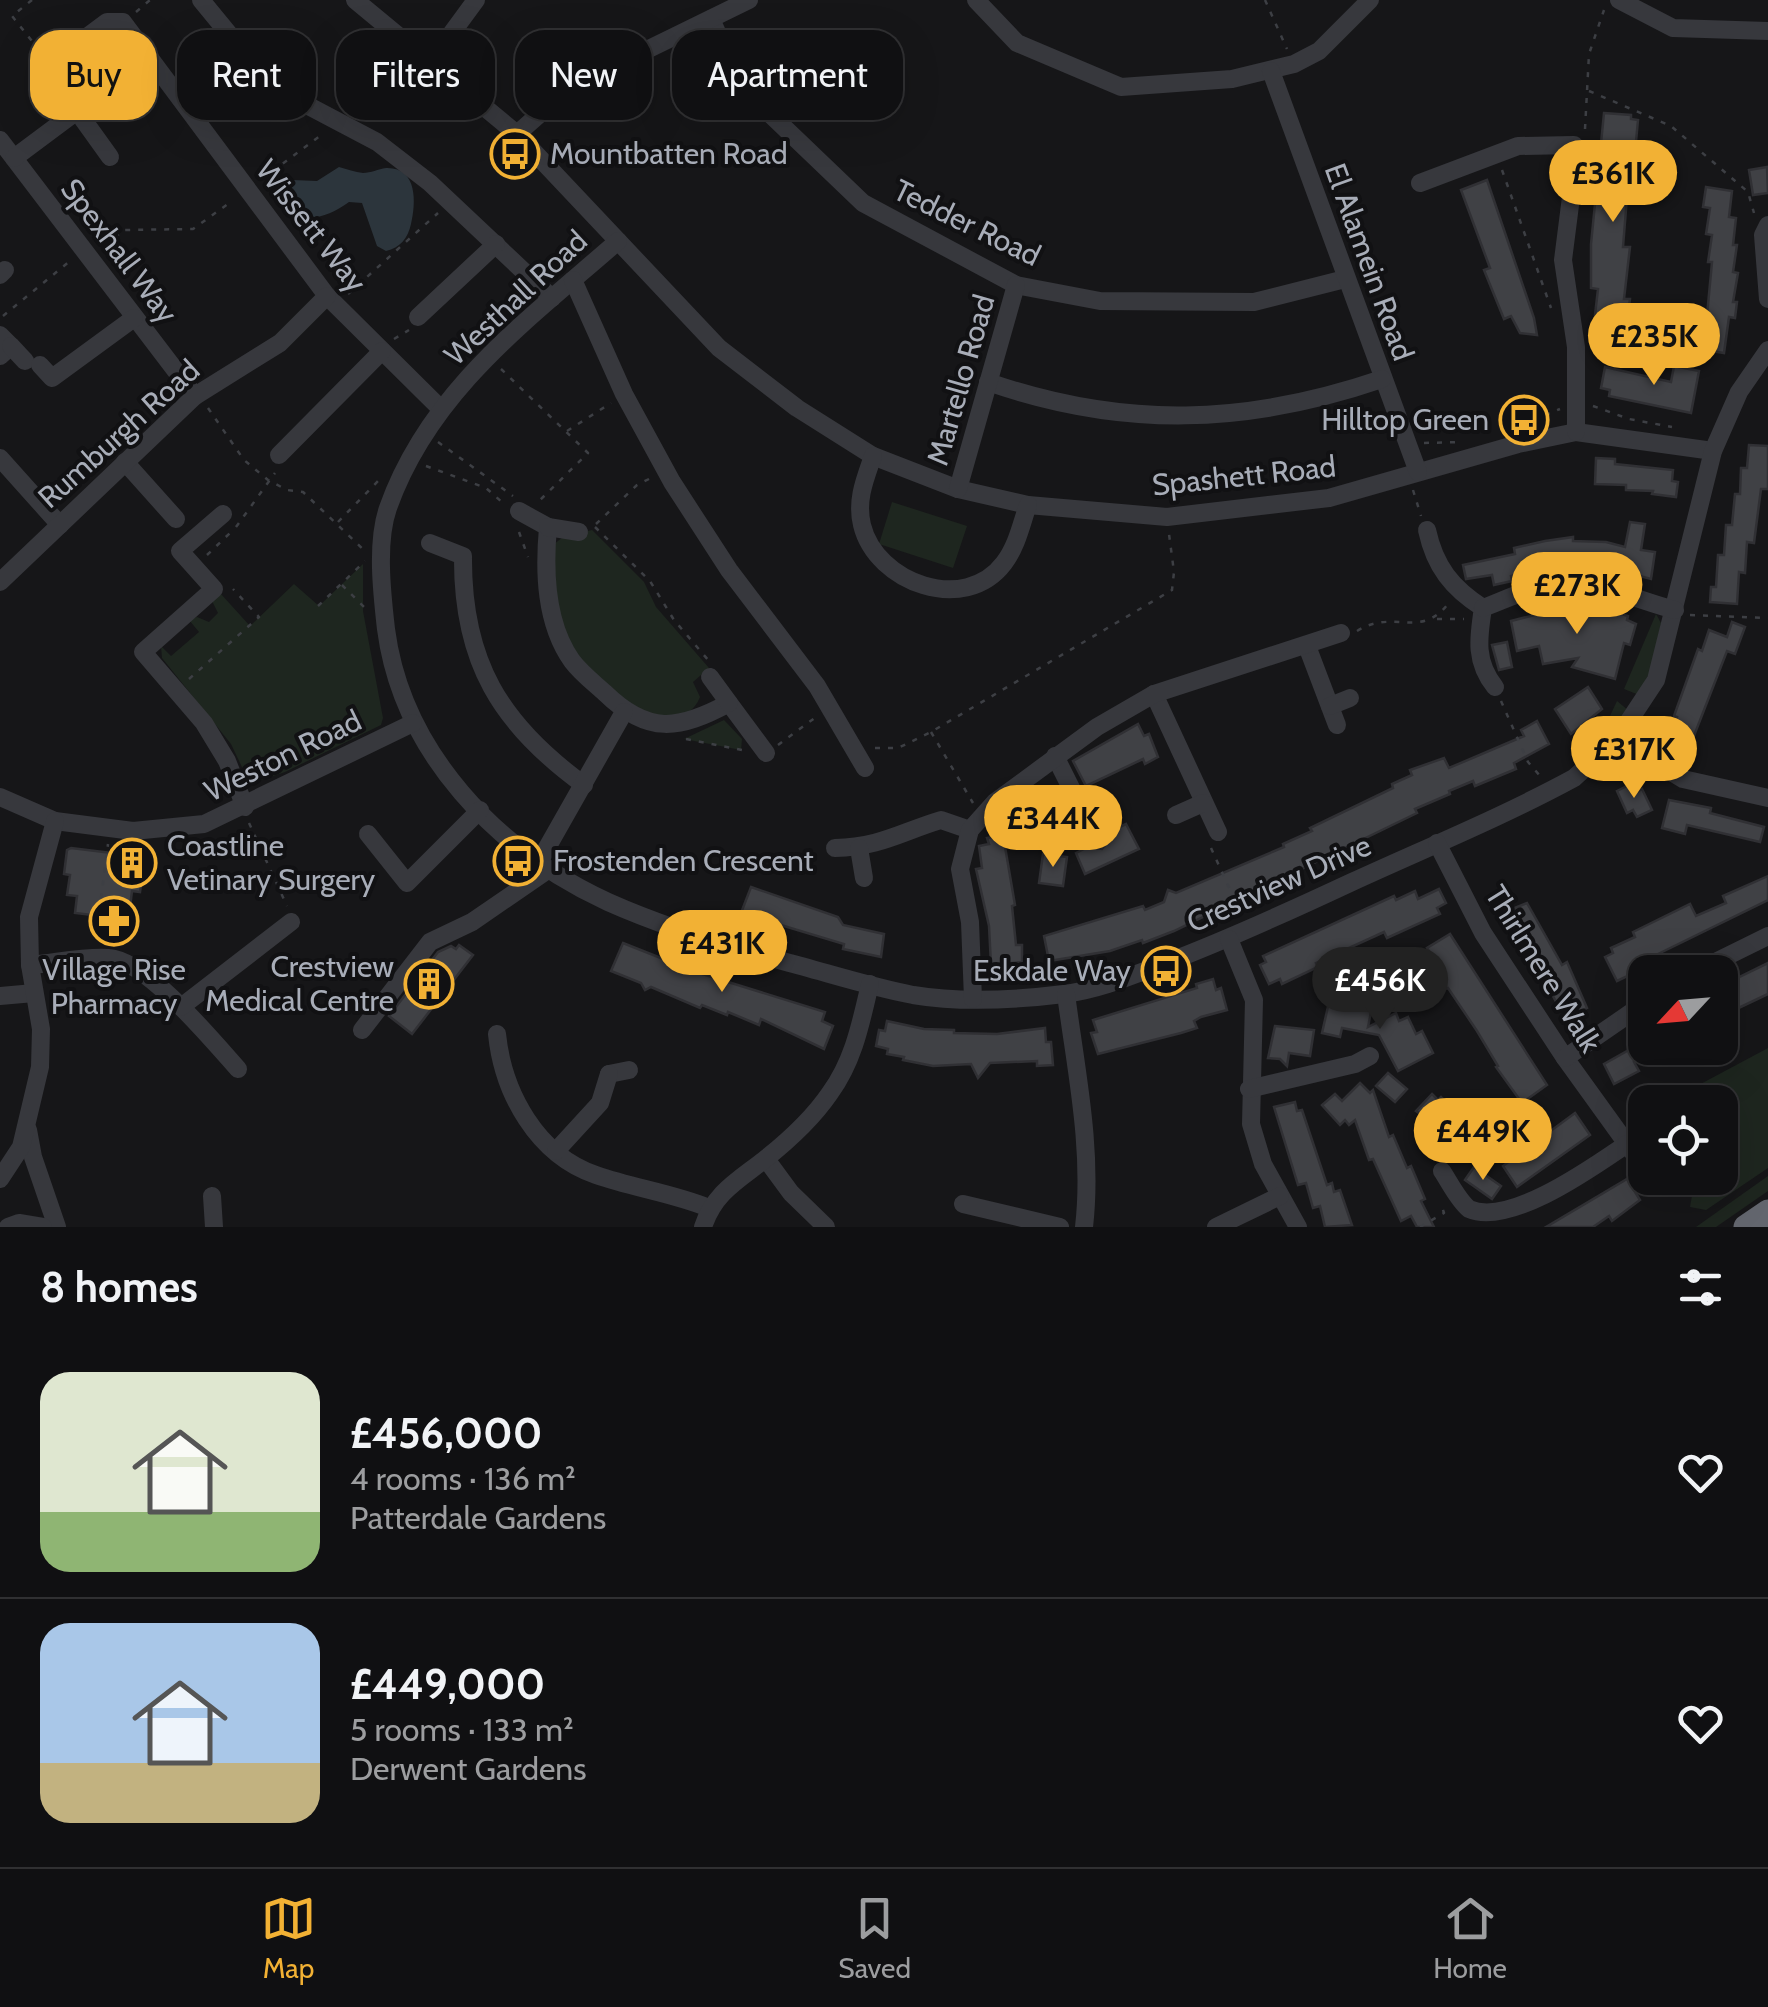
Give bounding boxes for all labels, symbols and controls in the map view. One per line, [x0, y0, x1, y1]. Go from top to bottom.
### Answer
chip: Buy [30, 30, 157, 120]
chip: Rent [177, 30, 316, 120]
chip: Filters [336, 30, 495, 120]
chip: New [515, 30, 652, 120]
chip: Apartment [672, 30, 903, 120]
bus stop icon: Mountbatten Road [489, 128, 541, 180]
place label: Mountbatten Road [550, 135, 788, 172]
pin: £361K [1543, 140, 1683, 225]
street label: Wissett Way [248, 152, 375, 299]
text: £361K [1571, 153, 1655, 192]
street label: El Alamein Road [1317, 158, 1422, 365]
street label: Spexhall Way [53, 171, 186, 330]
street label: Tedder Road [888, 171, 1047, 274]
street label: Westhall Road [437, 222, 595, 373]
street label: Martello Road [919, 290, 1003, 469]
pin: £235K [1584, 303, 1724, 388]
text: £235K [1610, 316, 1698, 355]
street label: Rumburgh Road [30, 351, 207, 516]
bus stop icon: Hilltop Green [1498, 394, 1550, 446]
place label: Hilltop Green [1321, 401, 1489, 438]
street label: Spashett Road [1150, 447, 1338, 504]
pin: £273K [1507, 552, 1647, 637]
text: £273K [1533, 565, 1621, 604]
street label: Weston Road [198, 702, 367, 809]
pin: £317K [1564, 716, 1704, 801]
text: £317K [1593, 729, 1675, 768]
pin: £344K [983, 785, 1123, 870]
text: £344K [1006, 798, 1100, 837]
street label: Crestview Drive [1181, 826, 1377, 941]
place label: Coastline Vetinary Surgery [167, 827, 375, 898]
bus stop icon: Frostenden Crescent [492, 835, 544, 887]
building icon: Coastline Vetinary Surgery [106, 837, 158, 889]
place label: Frostenden Crescent [553, 842, 814, 879]
street label: Thirlmere Walk [1477, 878, 1610, 1060]
pharmacy icon: Village Rise Pharmacy [88, 895, 140, 947]
pin: £431K [652, 910, 792, 995]
text: £431K [679, 923, 765, 962]
bus stop icon: Eskdale Way [1140, 945, 1192, 997]
pin: £456K [1310, 947, 1450, 1032]
place label: Crestview Medical Centre [205, 948, 394, 1019]
place label: Village Rise Pharmacy [42, 951, 186, 1022]
place label: Eskdale Way [973, 952, 1131, 989]
north arrow [1628, 955, 1738, 1065]
map controls [1628, 955, 1738, 1195]
building icon: Crestview Medical Centre [403, 958, 455, 1010]
text: £456K [1334, 960, 1426, 999]
button: locate [1628, 1085, 1738, 1195]
pin: £449K [1413, 1098, 1553, 1183]
text: £449K [1436, 1111, 1530, 1150]
icon: filters [1673, 1260, 1728, 1315]
text: 8 homes [40, 1261, 198, 1313]
text: £456,000 [350, 1407, 542, 1459]
icon: home [120, 1412, 240, 1532]
icon: heart [1673, 1445, 1728, 1500]
text: 4 rooms · 136 m² [350, 1459, 576, 1498]
text: Patterdale Gardens [350, 1498, 606, 1537]
text: £449,000 [350, 1658, 545, 1710]
icon: home [120, 1663, 240, 1783]
icon: heart [1673, 1696, 1728, 1751]
text: 5 rooms · 133 m² [350, 1710, 574, 1749]
text: Derwent Gardens [350, 1749, 586, 1788]
tab: Map [261, 1891, 316, 1985]
tab: Saved [838, 1891, 911, 1985]
tab: Home [1433, 1891, 1507, 1985]

